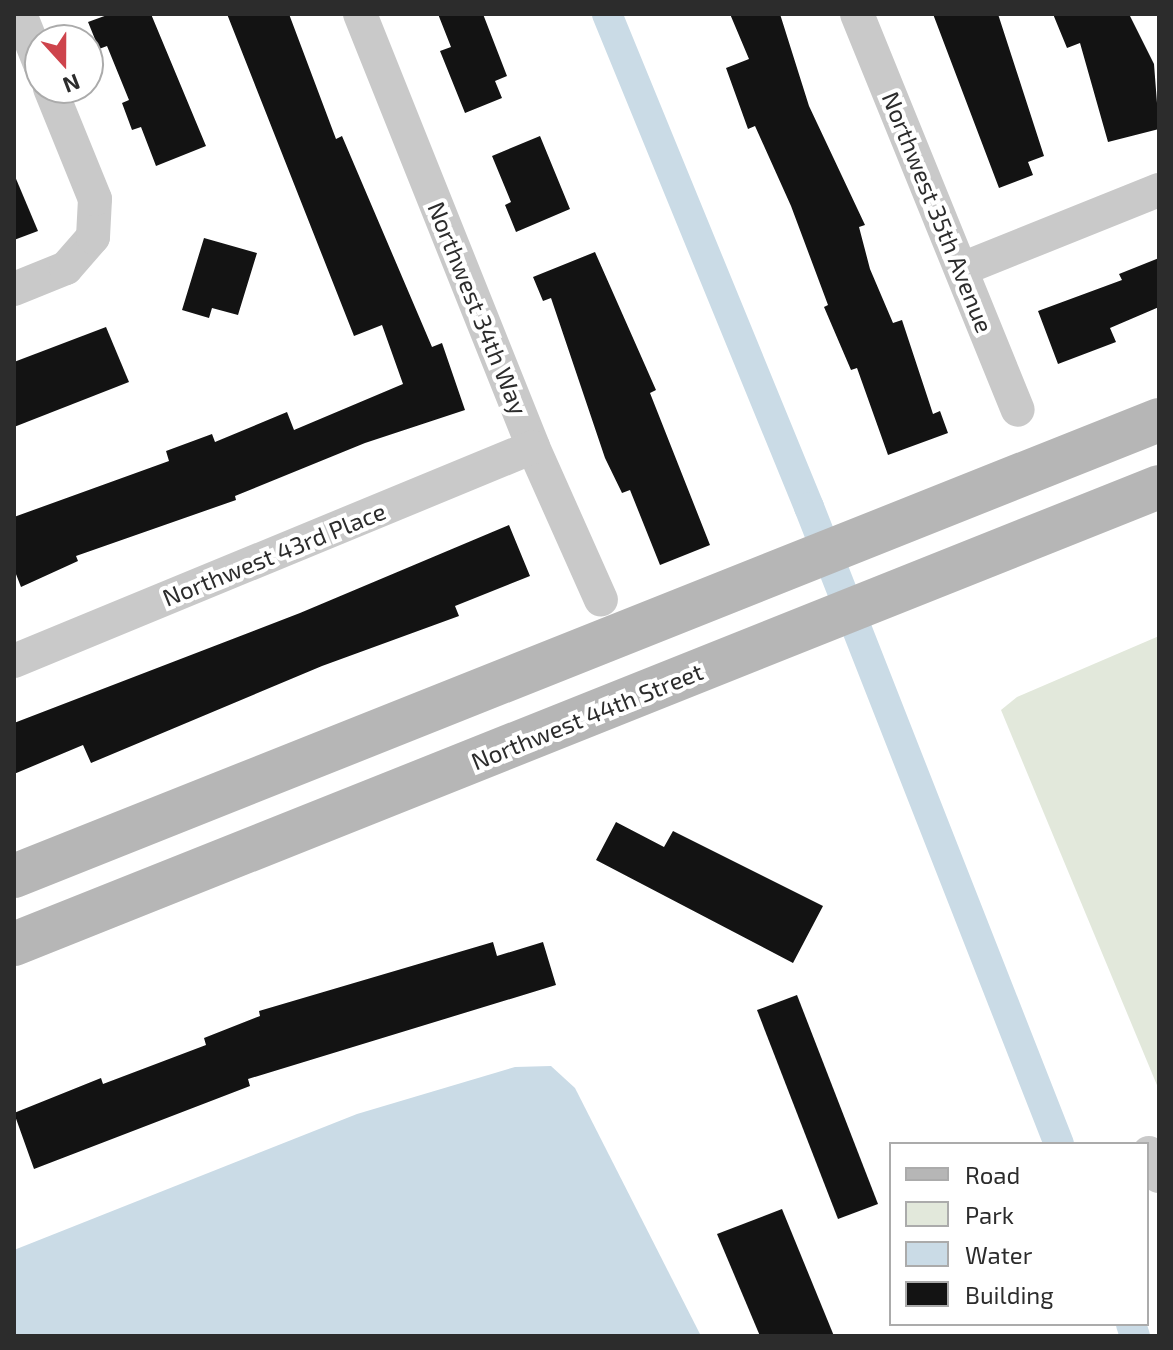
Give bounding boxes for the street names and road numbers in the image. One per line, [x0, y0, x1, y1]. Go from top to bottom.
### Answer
street label: Northwest 35th Avenue [876, 87, 1000, 337]
street label: Northwest 34th Way [422, 197, 534, 419]
street label: Northwest 43rd Place [158, 496, 390, 612]
street label: Northwest 44th Street [467, 656, 707, 776]

